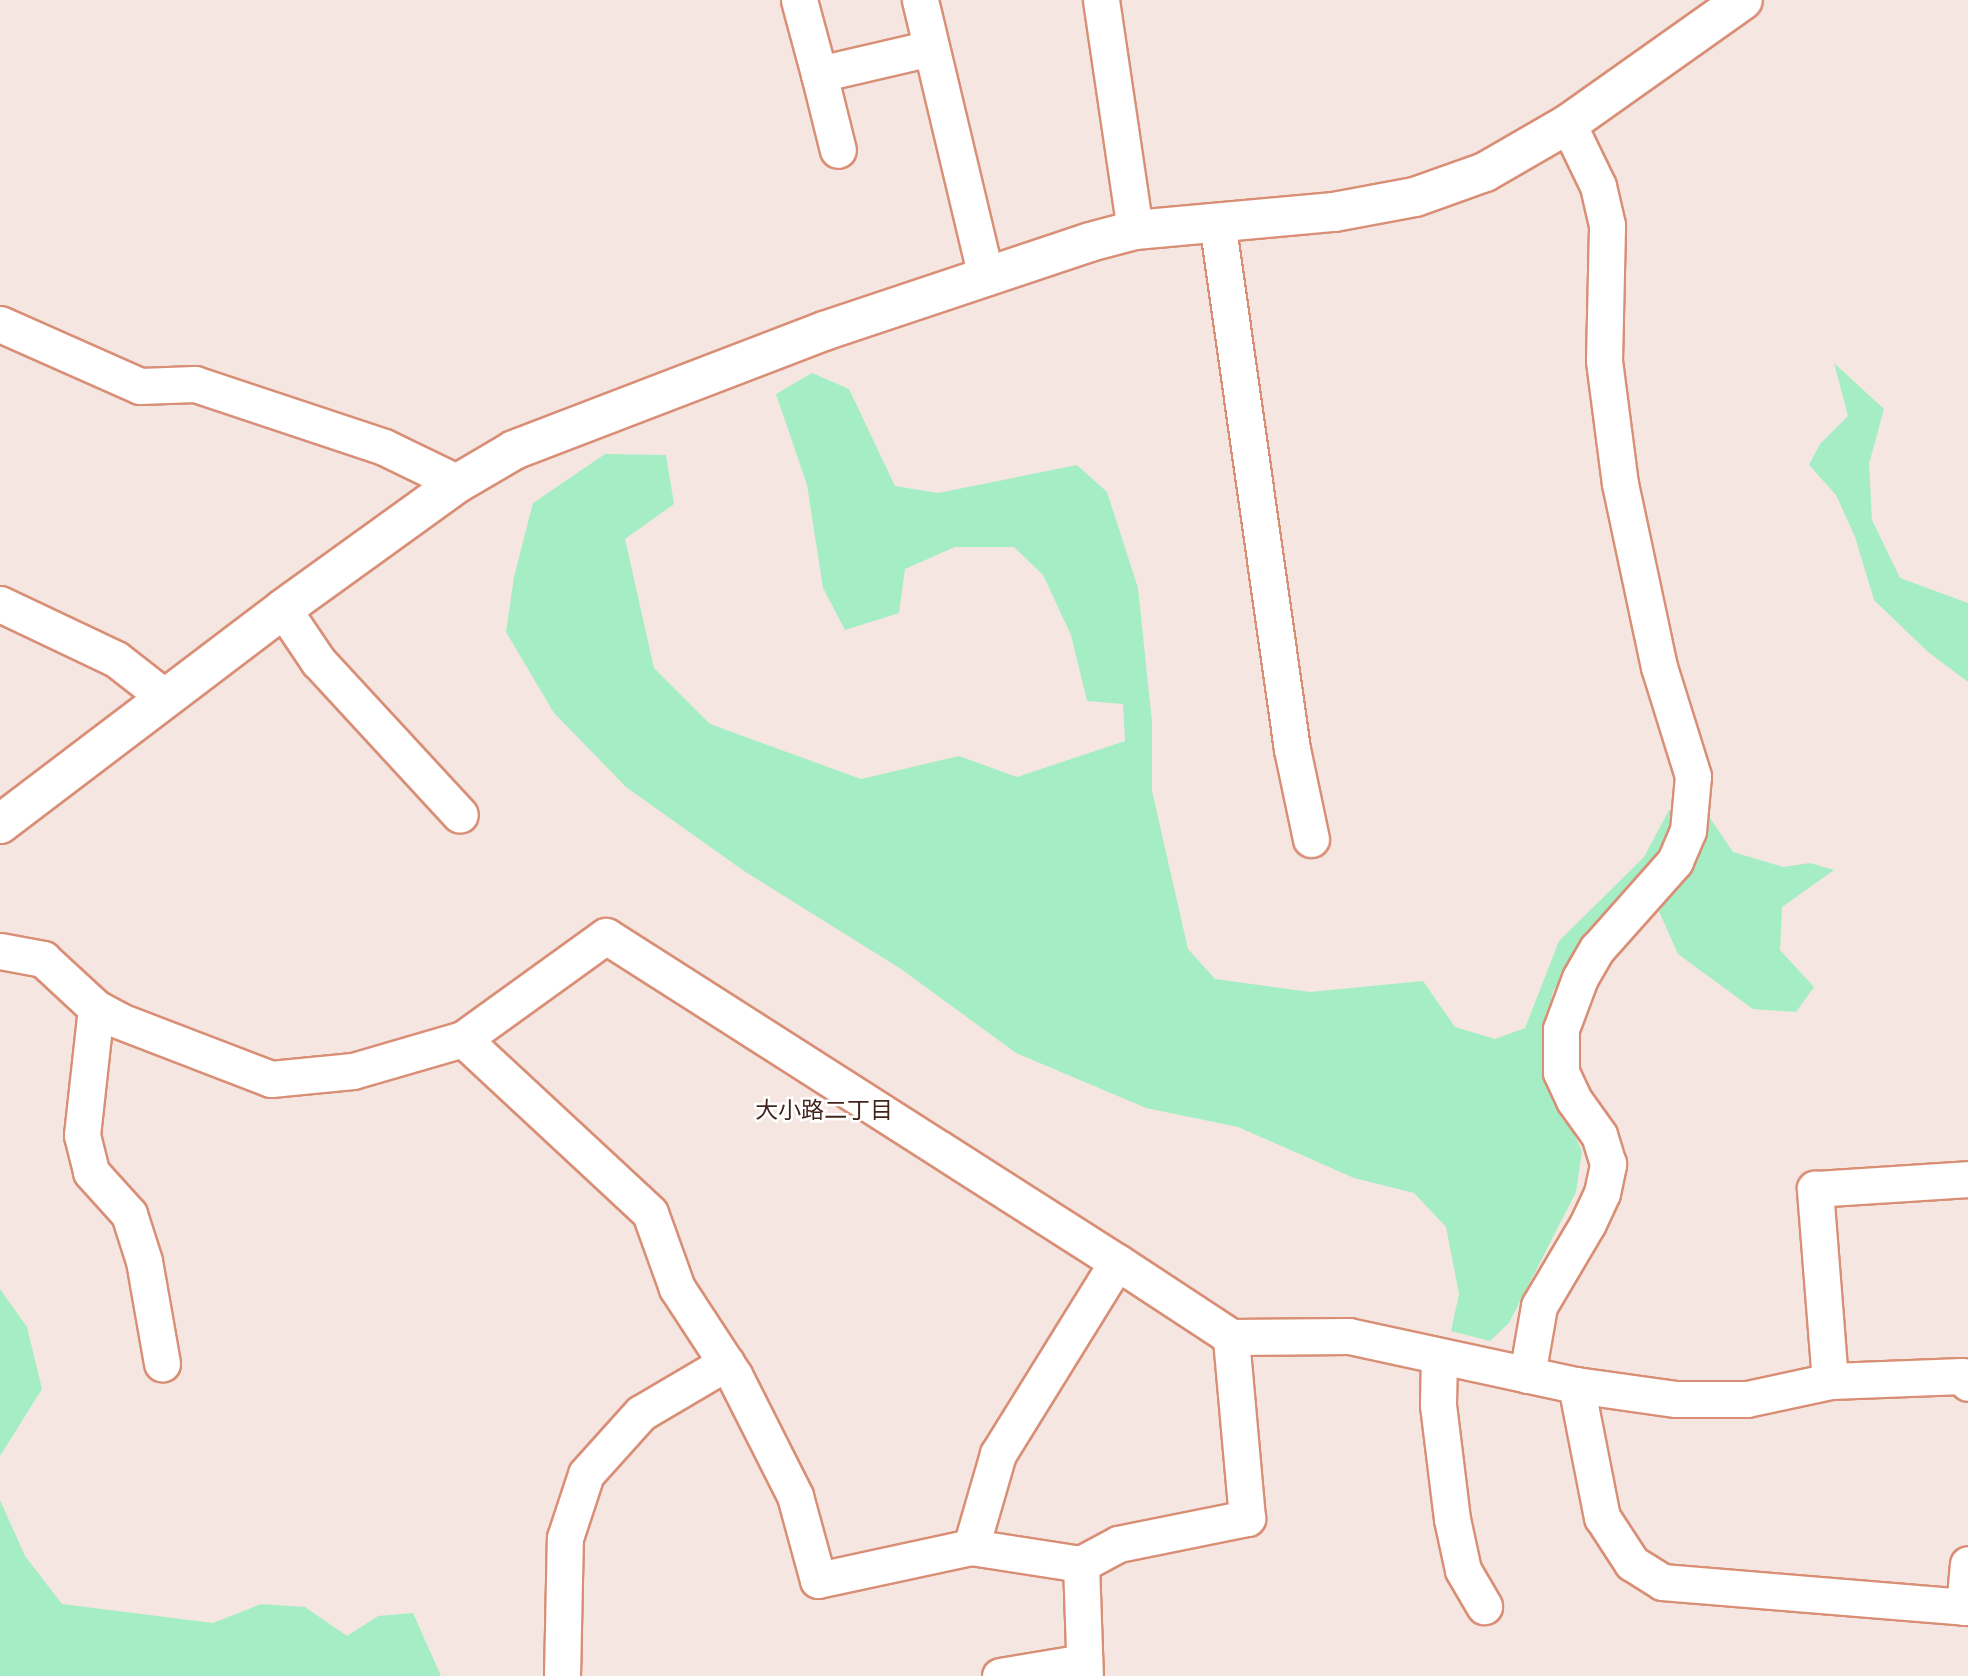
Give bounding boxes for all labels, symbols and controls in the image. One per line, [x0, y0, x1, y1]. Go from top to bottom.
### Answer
district label: 大小路二丁目 [755, 1096, 893, 1124]

